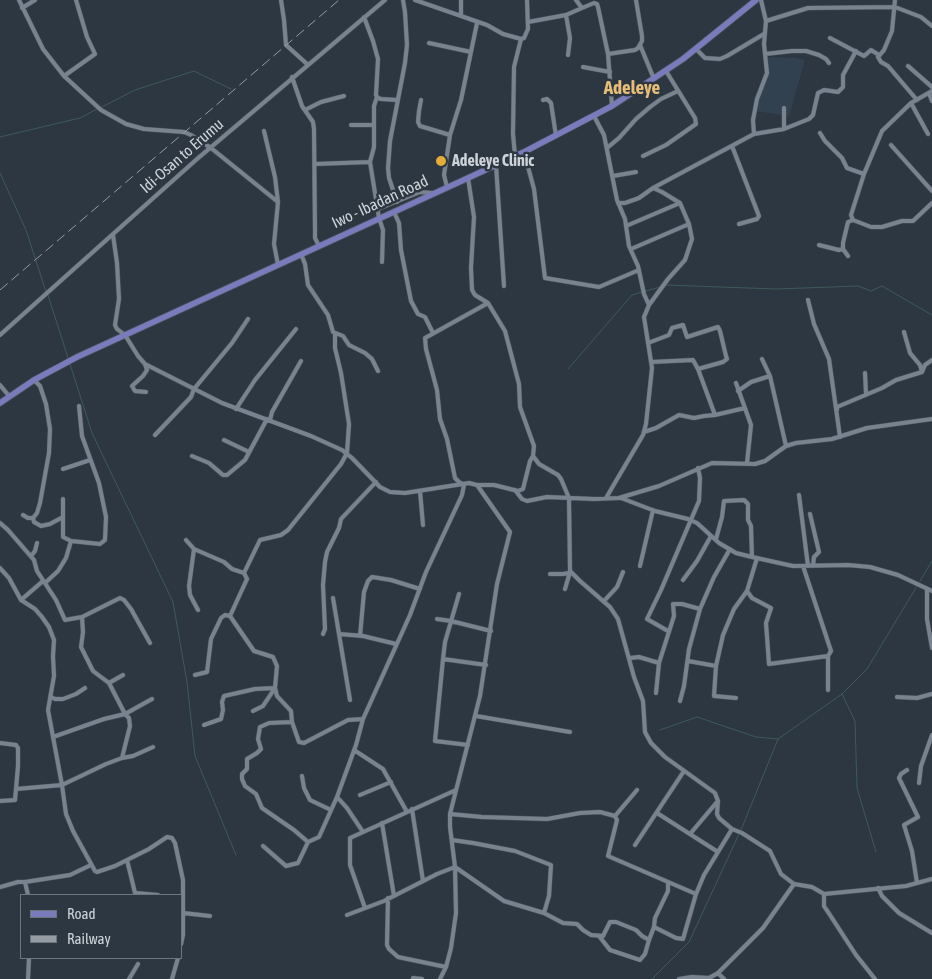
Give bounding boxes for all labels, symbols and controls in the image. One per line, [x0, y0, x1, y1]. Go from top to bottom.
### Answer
district label: Adeleye [604, 77, 660, 99]
street label: Idi-Osan to Erumu [136, 115, 228, 197]
place label: Adeleye Clinic [452, 151, 534, 171]
marker: Adeleye Clinic [434, 154, 448, 168]
street label: Iwo - Ibadan Road [329, 171, 431, 233]
legend [20, 894, 182, 959]
text: Road [67, 905, 96, 922]
text: Railway [67, 930, 111, 947]

